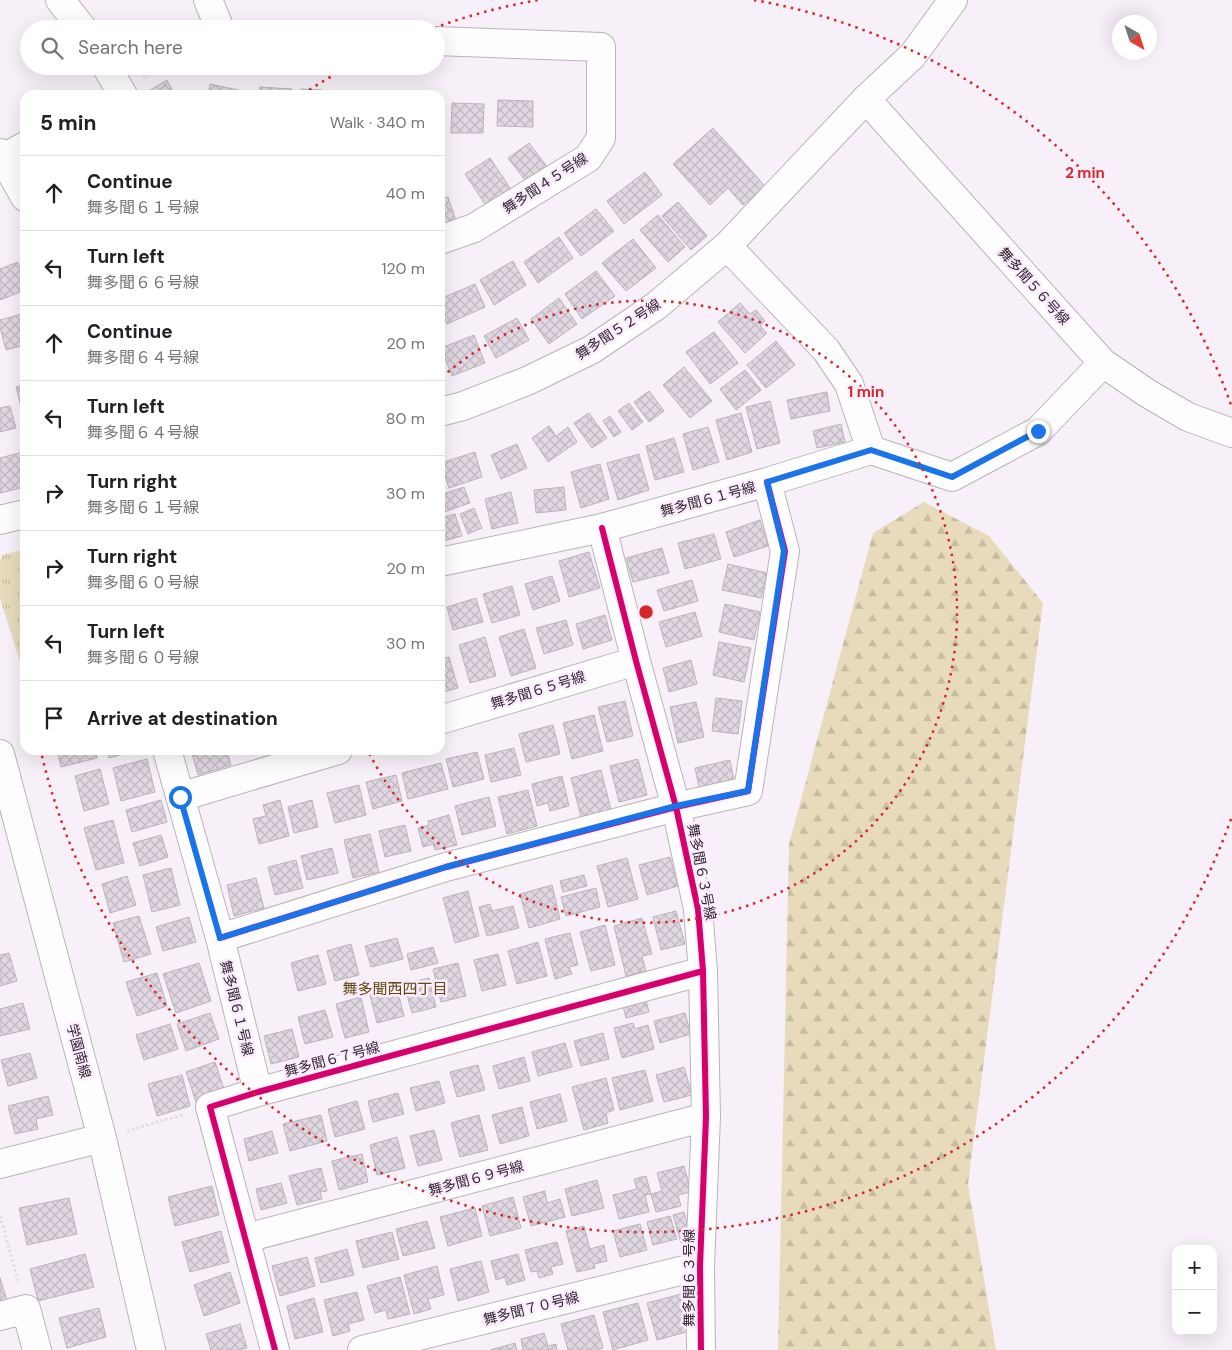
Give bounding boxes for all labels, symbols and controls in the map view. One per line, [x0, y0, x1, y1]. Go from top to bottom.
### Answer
north arrow [1112, 15, 1157, 60]
search box [20, 20, 445, 75]
icon: search [38, 34, 66, 62]
text: Search here [78, 35, 183, 60]
text: 5 min [40, 109, 96, 137]
text: Walk · 340 m [330, 112, 425, 133]
street label: 舞多聞４５号線 [499, 149, 591, 217]
text: 2 min [1065, 163, 1105, 183]
text: Continue [87, 169, 173, 194]
icon: ahead [40, 179, 68, 207]
text: 40 m [386, 183, 425, 204]
text: 舞多聞６１号線 [87, 197, 199, 218]
text: Turn left [87, 244, 165, 269]
street label: 舞多聞５６号線 [995, 244, 1073, 328]
icon: left [40, 254, 68, 282]
text: 120 m [381, 258, 425, 279]
text: 舞多聞６６号線 [87, 272, 199, 293]
street label: 舞多聞５２号線 [572, 295, 664, 363]
text: Continue [87, 319, 173, 344]
icon: ahead [40, 329, 68, 357]
text: 20 m [386, 333, 425, 354]
text: 舞多聞６４号線 [87, 347, 199, 368]
text: 1 min [848, 382, 884, 402]
text: Turn left [87, 394, 165, 419]
icon: left [40, 404, 68, 432]
text: 80 m [386, 408, 425, 429]
route end [1027, 420, 1050, 443]
text: 舞多聞６４号線 [87, 422, 199, 443]
text: Turn right [87, 469, 177, 494]
street label: 舞多聞６１号線 [658, 478, 758, 520]
icon: right [40, 479, 68, 507]
text: 30 m [386, 483, 425, 504]
text: 舞多聞６１号線 [87, 497, 199, 518]
text: Turn right [87, 544, 177, 569]
icon: right [40, 554, 68, 582]
text: 20 m [386, 558, 425, 579]
text: 舞多聞６０号線 [87, 572, 199, 593]
centre of rings [637, 603, 655, 621]
text: Turn left [87, 619, 165, 644]
icon: left [40, 629, 68, 657]
text: 30 m [386, 633, 425, 654]
text: 舞多聞６０号線 [87, 647, 199, 668]
street label: 舞多聞６５号線 [489, 667, 587, 713]
icon: arrive [40, 704, 68, 732]
text: Arrive at destination [87, 706, 278, 731]
route start [169, 786, 192, 809]
street label: 舞多聞６３号線 [684, 822, 720, 922]
street label: 舞多聞６１号線 [216, 958, 258, 1058]
district label: 舞多聞西四丁目 [342, 979, 448, 999]
street label: 学園南線 [63, 1022, 95, 1080]
street label: 舞多聞６７号線 [282, 1038, 382, 1080]
street label: 舞多聞６９号線 [426, 1157, 526, 1199]
street label: 舞多聞６３号線 [680, 1229, 698, 1327]
map controls [1172, 1245, 1217, 1335]
button: + [1172, 1245, 1217, 1290]
street label: 舞多聞７０号線 [481, 1287, 581, 1329]
button: − [1172, 1290, 1217, 1335]

